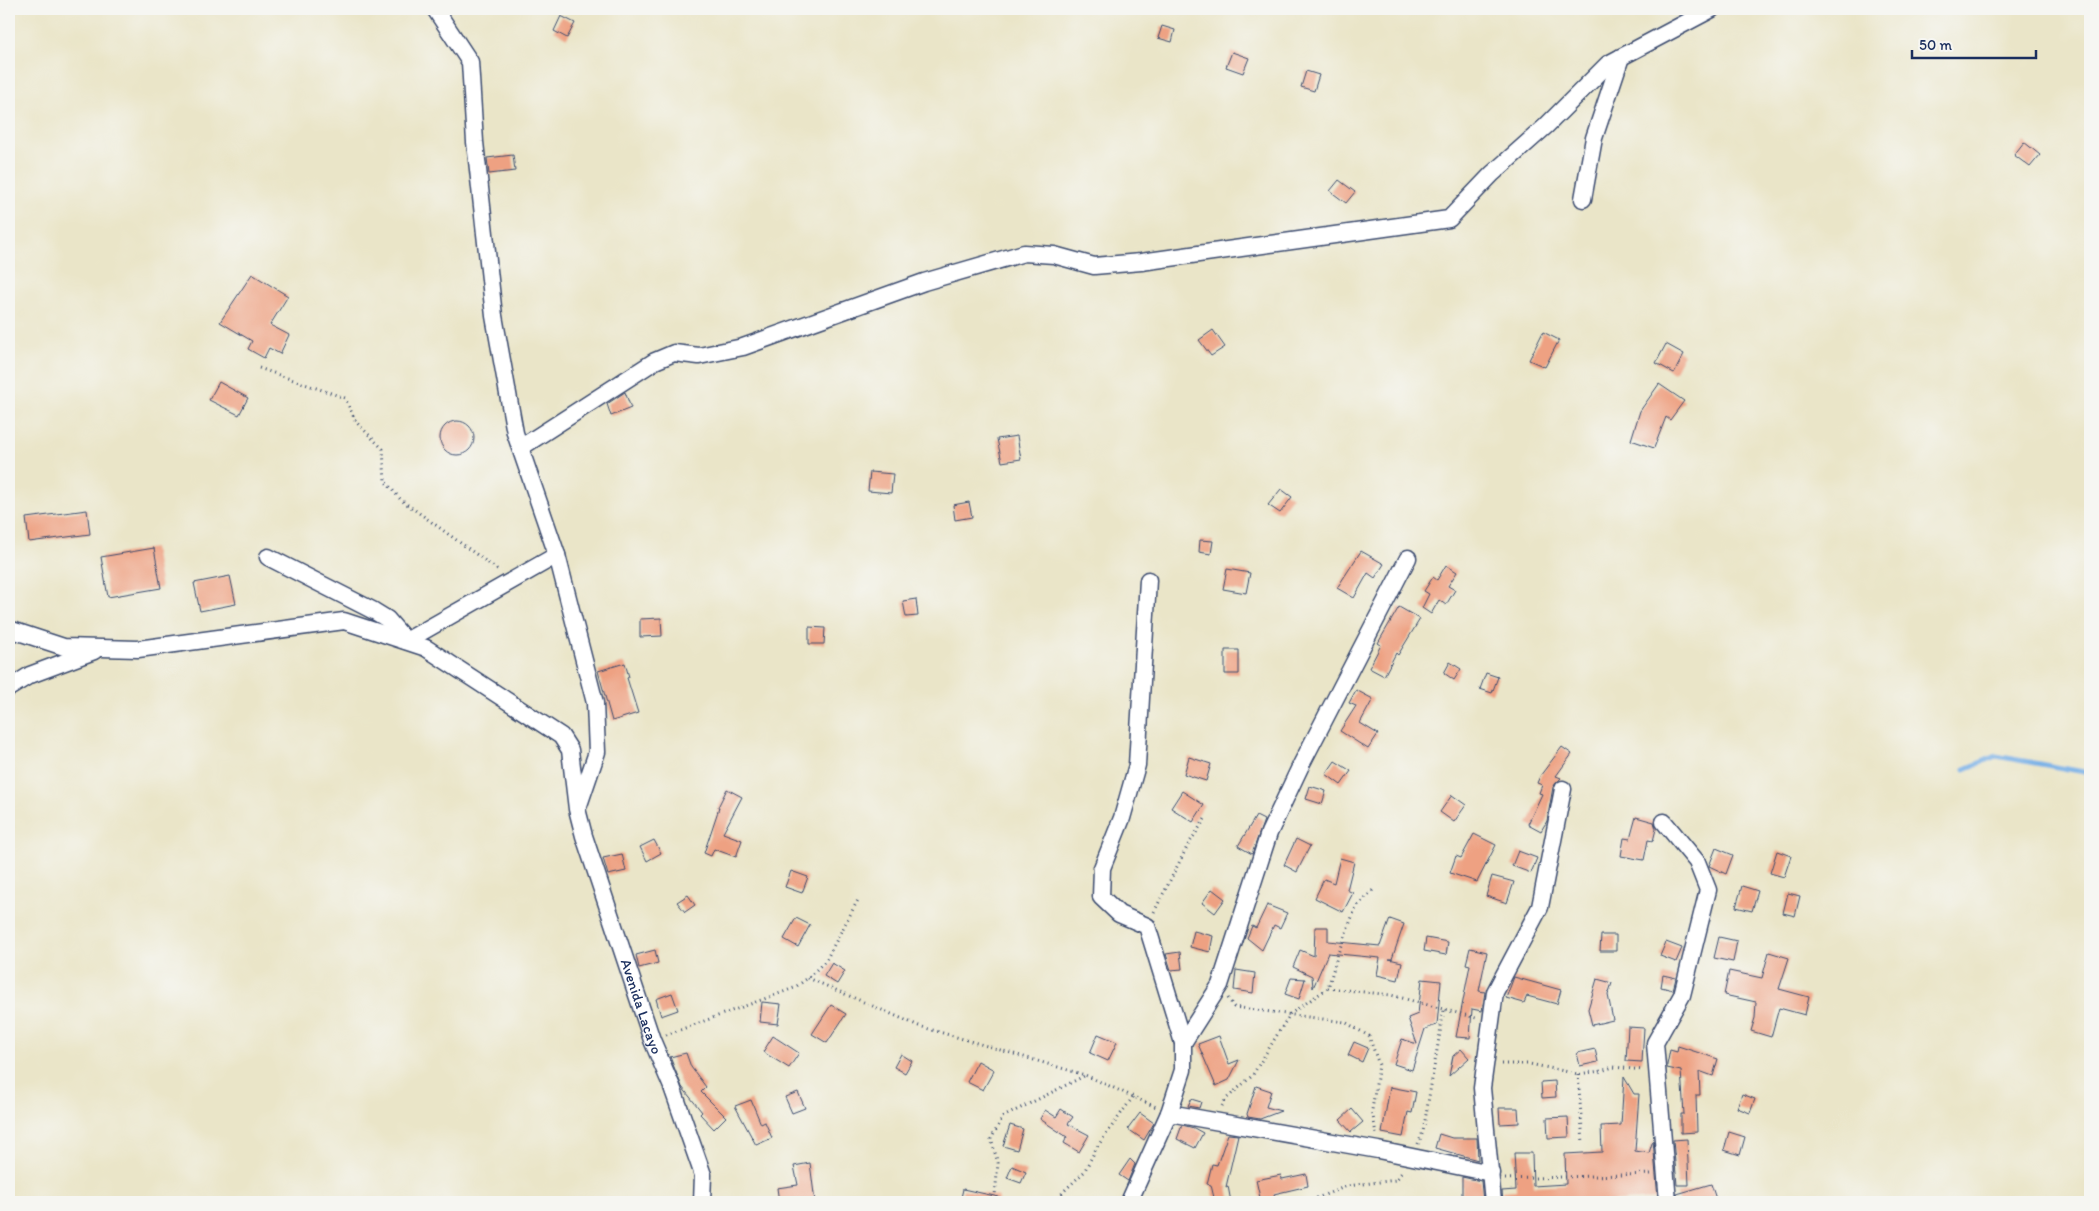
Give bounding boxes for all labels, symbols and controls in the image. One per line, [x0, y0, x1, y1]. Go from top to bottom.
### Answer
scale bar [1912, 28, 2035, 60]
text: 50 m [1919, 36, 1952, 54]
street label: Avenida Lacayo [617, 957, 666, 1057]

